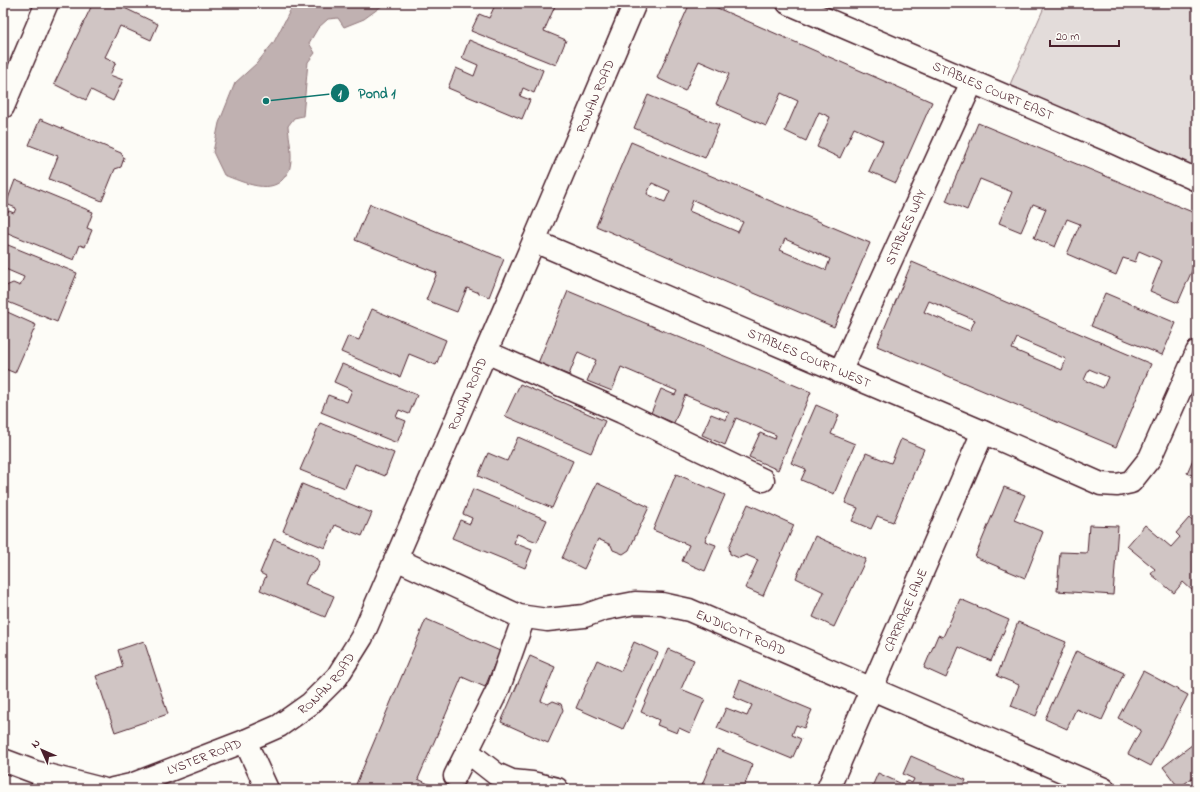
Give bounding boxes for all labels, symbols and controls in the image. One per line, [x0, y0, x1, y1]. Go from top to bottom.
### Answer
scale bar [1050, 22, 1119, 48]
text: 20 m [1056, 28, 1079, 46]
street label: STABLES COURT EAST [929, 56, 1057, 125]
street label: RONAN ROAD [571, 57, 619, 136]
callout: Pond 1 [330, 80, 403, 106]
text: Pond 1 [358, 84, 396, 105]
text: 1 [338, 86, 342, 104]
street label: STABLES WAY [880, 186, 931, 268]
street label: STABLES COURT WEST [745, 323, 874, 393]
street label: RONAN ROAD [443, 354, 492, 434]
street label: CARRIAGE LANE [879, 565, 932, 655]
street label: ENDICOTT ROAD [693, 605, 789, 660]
street label: RONAN ROAD [294, 649, 359, 719]
north arrow [22, 730, 62, 770]
street label: LYSTER ROAD [164, 734, 244, 780]
text: N [27, 735, 44, 752]

